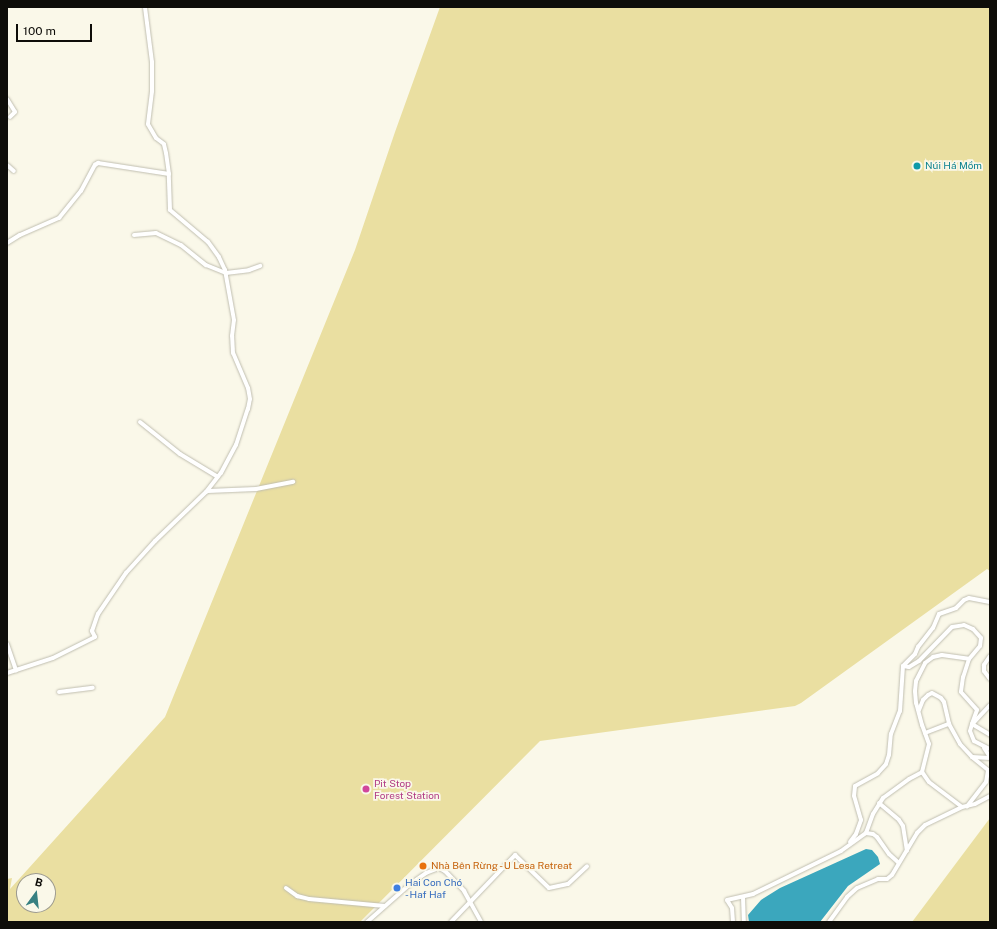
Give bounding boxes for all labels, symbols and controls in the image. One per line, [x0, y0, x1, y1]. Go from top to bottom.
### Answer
scale bar [18, 16, 94, 42]
text: 100 m [23, 24, 56, 38]
place label: Núi Há Mồm [925, 160, 982, 172]
marker: Núi Há Mồm [912, 161, 922, 171]
place label: Pit Stop Forest Station [374, 777, 440, 800]
marker: Pit Stop Forest Station [361, 784, 371, 794]
place label: Nhà Bên Rừng - U Lesa Retreat [431, 860, 575, 872]
marker: Nhà Bên Rừng - U Lesa Retreat [418, 861, 428, 871]
north arrow [16, 873, 56, 913]
text: B [34, 876, 44, 889]
place label: Hai Con Chó - Haf Haf [405, 876, 462, 900]
marker: Hai Con Chó - Haf Haf [392, 883, 402, 893]

